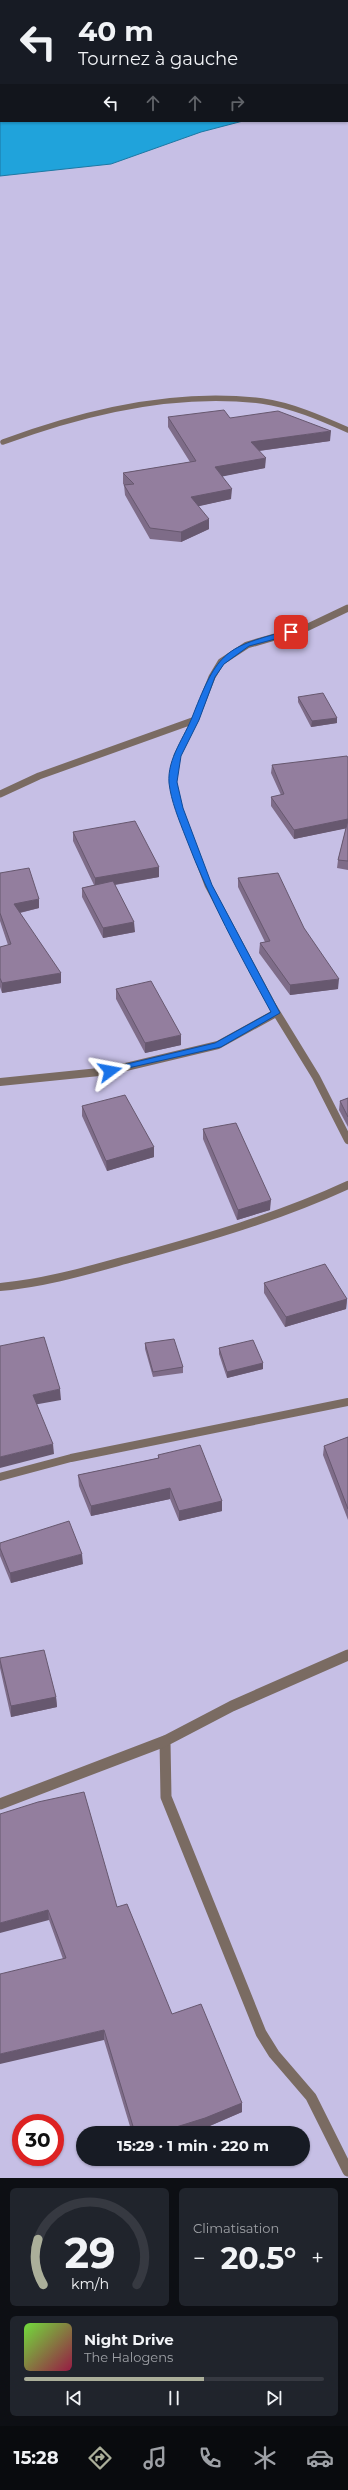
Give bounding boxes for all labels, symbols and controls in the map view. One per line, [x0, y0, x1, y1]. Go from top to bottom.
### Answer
text: 40 m [78, 14, 154, 48]
icon: left [12, 16, 64, 68]
text: Tournez à gauche [78, 48, 238, 70]
icon: left [100, 92, 122, 114]
icon: ahead [142, 92, 164, 114]
icon: ahead [184, 92, 206, 114]
icon: right [226, 92, 248, 114]
pin [274, 615, 308, 649]
icon: arrive [280, 621, 302, 643]
position arrow [89, 1050, 131, 1092]
speed limit sign: 30 [12, 2114, 64, 2166]
text: 15:29 · 1 min · 220 m [117, 2136, 269, 2155]
text: Climatisation [193, 2220, 279, 2236]
text: 29 [64, 2228, 115, 2278]
text: 20.5° [221, 2240, 296, 2277]
text: − [193, 2245, 206, 2272]
text: + [311, 2245, 324, 2272]
text: km/h [70, 2275, 109, 2293]
text: Night Drive [84, 2330, 174, 2349]
text: The Halogens [84, 2349, 173, 2365]
icon: previous [63, 2387, 85, 2409]
icon: pause [163, 2387, 185, 2409]
icon: next [263, 2387, 285, 2409]
icon: directions [86, 2444, 114, 2472]
icon: music [141, 2444, 169, 2472]
icon: phone [196, 2444, 224, 2472]
icon: climate [251, 2444, 279, 2472]
icon: car [306, 2444, 334, 2472]
text: 15:28 [14, 2447, 59, 2469]

